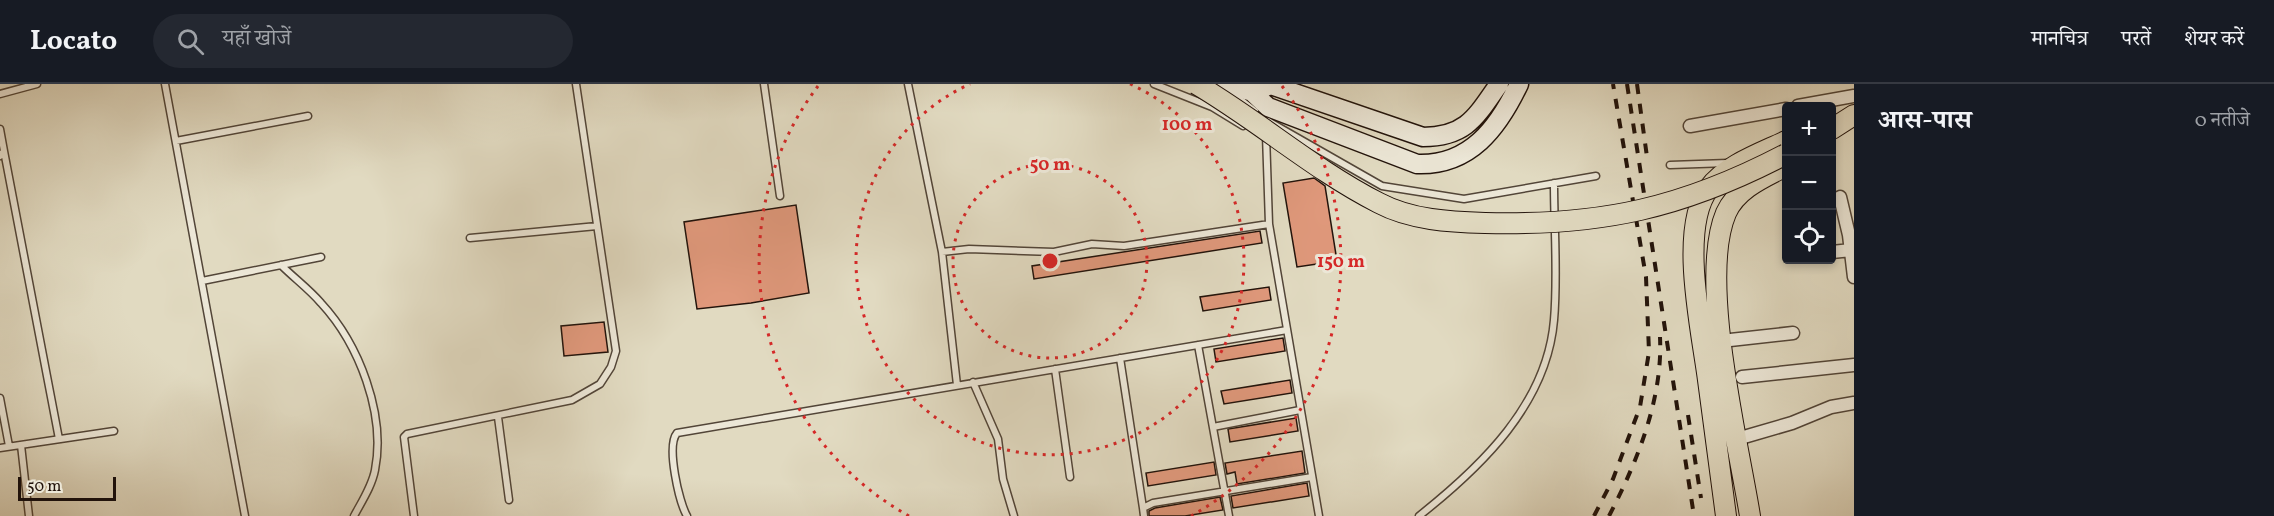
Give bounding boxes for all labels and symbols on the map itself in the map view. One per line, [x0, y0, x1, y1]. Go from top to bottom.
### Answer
text: 100 m [1162, 113, 1212, 138]
text: 50 m [1030, 153, 1070, 178]
text: 150 m [1317, 250, 1365, 275]
centre of rings [1040, 251, 1060, 271]
scale bar [18, 474, 116, 502]

